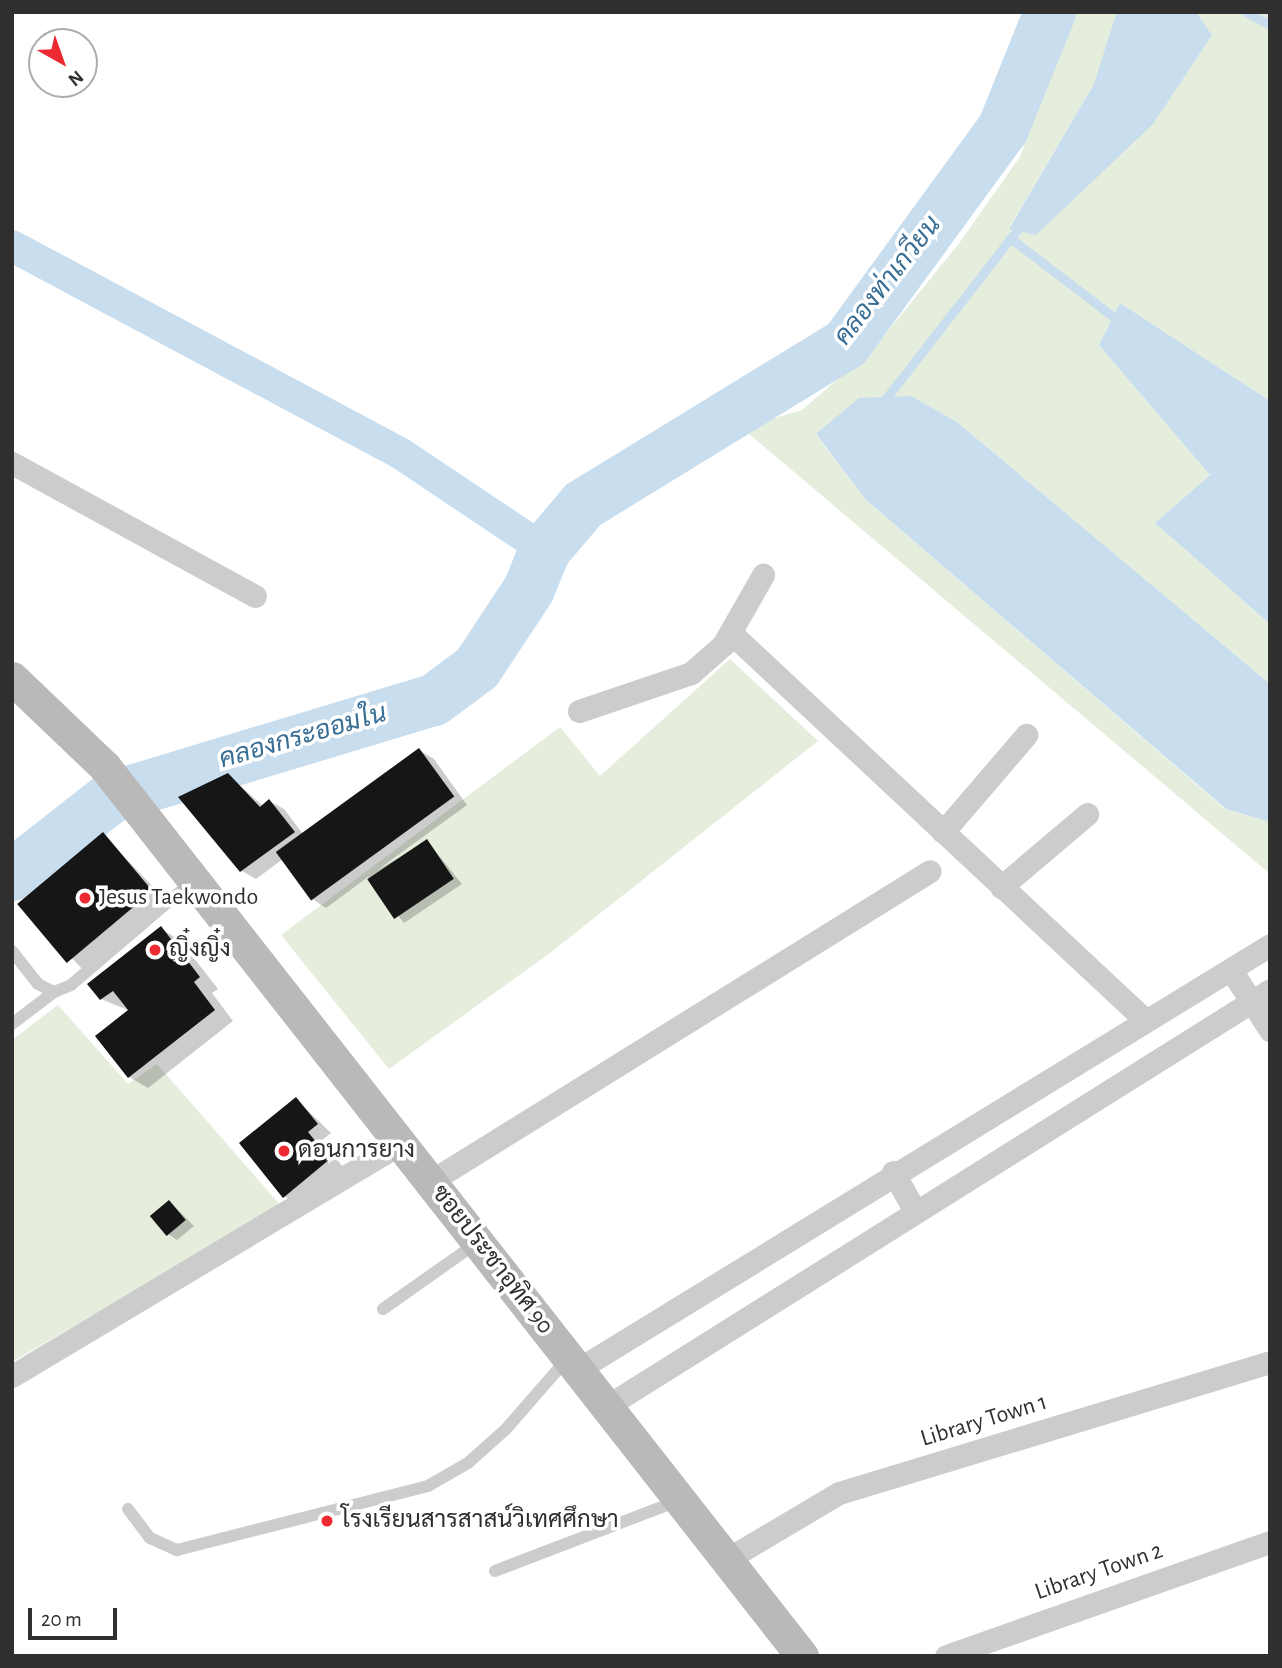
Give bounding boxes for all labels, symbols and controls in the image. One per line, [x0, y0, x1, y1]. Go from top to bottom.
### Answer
north arrow [28, 28, 98, 98]
text: N [64, 66, 87, 89]
water label: คลองท่าเกวียน [828, 210, 948, 352]
water label: คลองกระออมใน [216, 698, 390, 776]
place label: Jesus Taekwondo [99, 884, 258, 912]
marker: Jesus Taekwondo [77, 890, 93, 906]
place label: ญิ๋งญิ๋ง [169, 936, 231, 964]
marker: ญิ๋งญิ๋ง [147, 942, 163, 958]
place label: ดอนการยาง [298, 1137, 415, 1165]
marker: ดอนการยาง [276, 1143, 292, 1159]
street label: ซอยประชาอุทิศ 90 [425, 1180, 559, 1340]
street label: Library Town 1 [917, 1388, 1051, 1454]
place label: โรงเรียนสารสาสน์วิเทศศึกษา [341, 1507, 619, 1535]
marker: โรงเรียนสารสาสน์วิเทศศึกษา [319, 1513, 335, 1529]
street label: Library Town 2 [1031, 1537, 1167, 1607]
scale bar [32, 1594, 121, 1638]
text: 20 m [41, 1609, 82, 1630]

